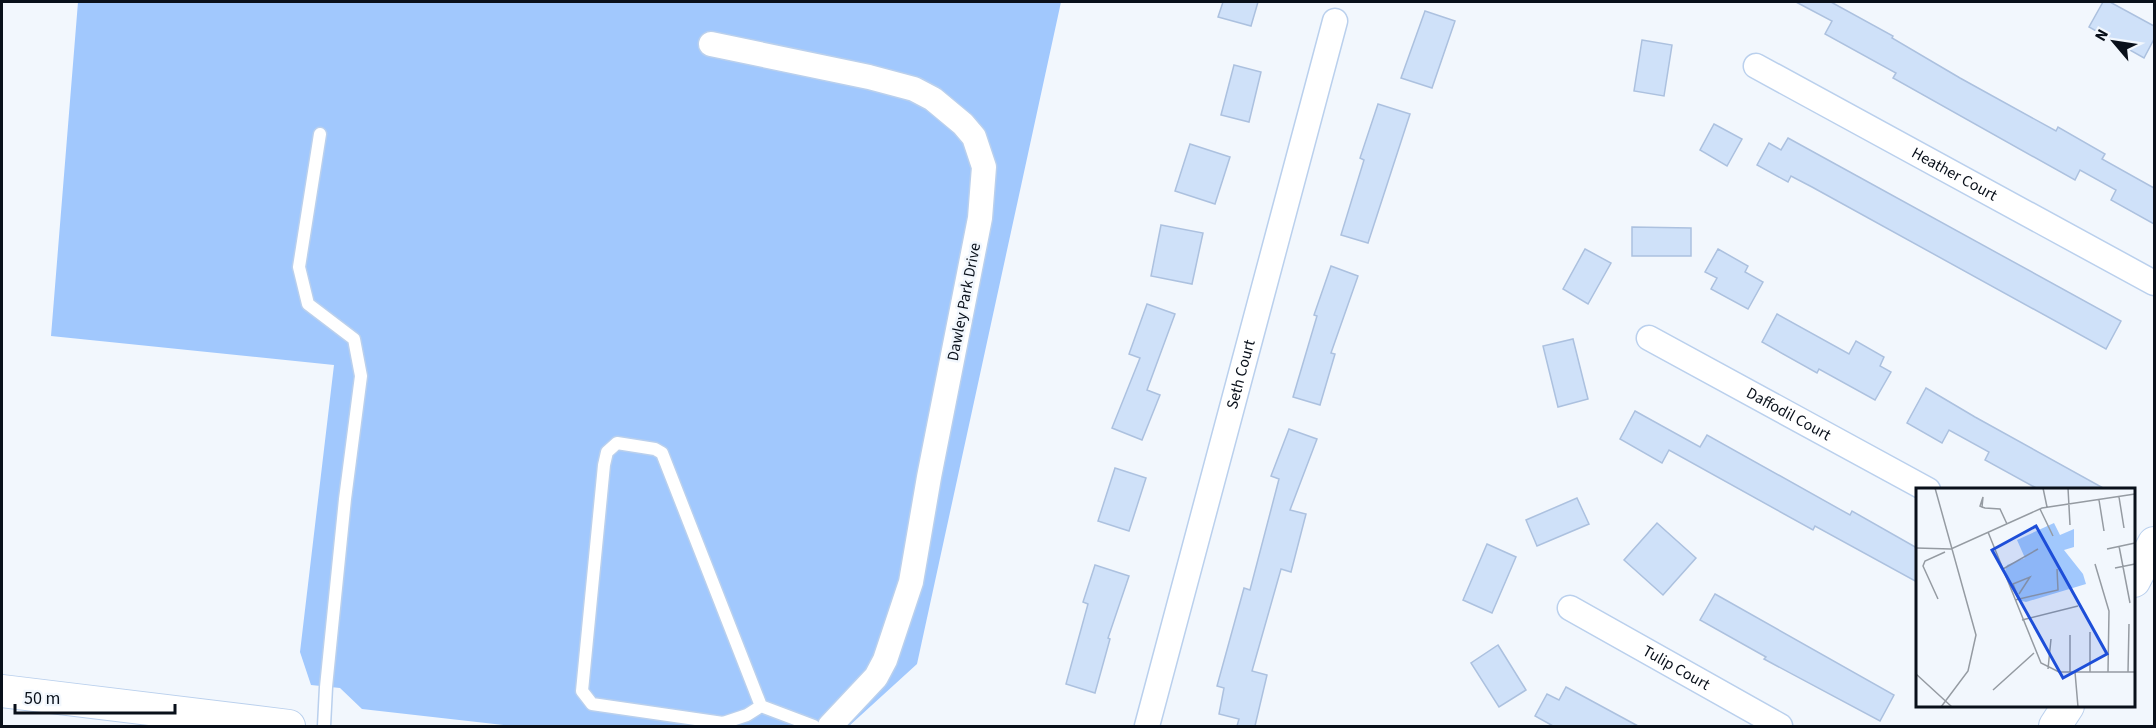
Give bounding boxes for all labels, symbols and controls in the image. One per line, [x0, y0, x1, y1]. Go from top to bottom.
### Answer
north arrow [2084, 12, 2144, 72]
text: N [2090, 25, 2114, 45]
street label: Heather Court [1908, 142, 2002, 207]
street label: Dawley Park Drive [942, 241, 986, 363]
street label: Seth Court [1221, 336, 1261, 412]
street label: Daffodil Court [1742, 382, 1835, 446]
inset map [1916, 488, 2135, 707]
street label: Tulip Court [1639, 640, 1715, 696]
scale bar [15, 677, 176, 715]
text: 50 m [24, 686, 60, 711]

